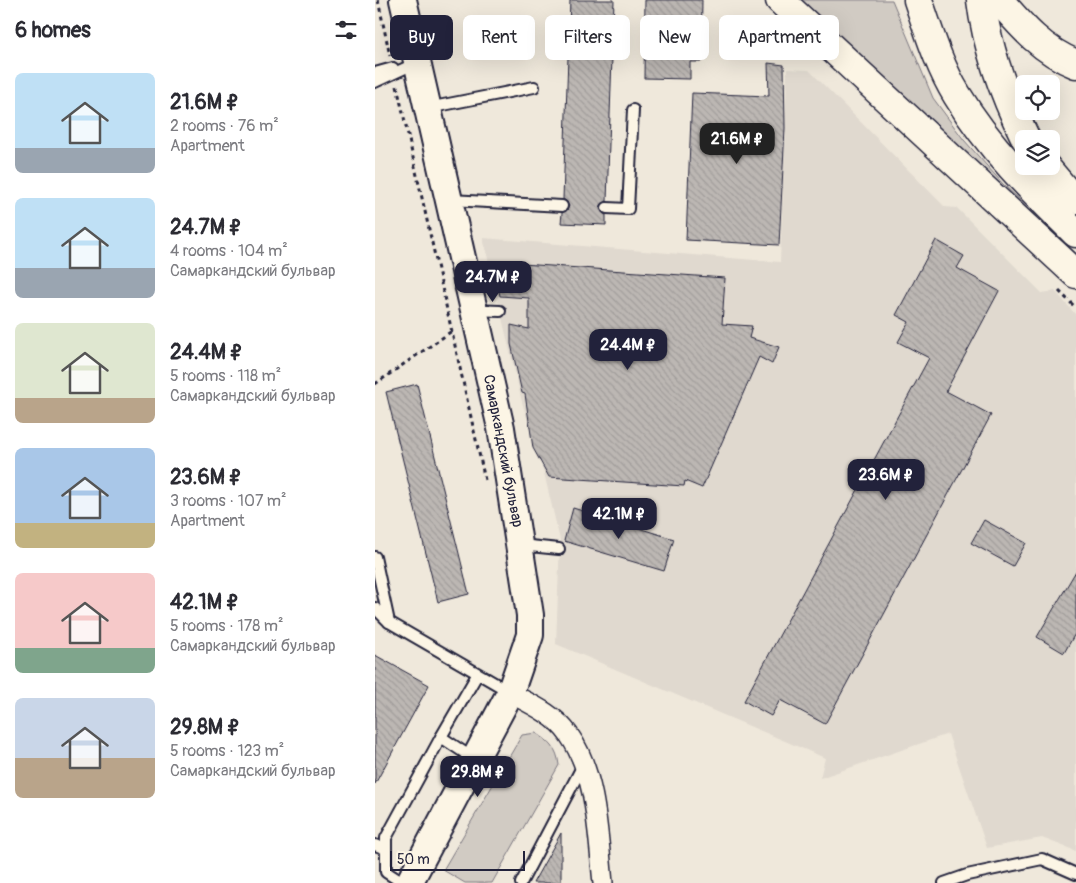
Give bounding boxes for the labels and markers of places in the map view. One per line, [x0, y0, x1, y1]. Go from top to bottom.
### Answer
pin: 21.6M ₽ [691, 122, 783, 165]
pin: 24.7M ₽ [447, 260, 539, 303]
pin: 24.4M ₽ [582, 328, 674, 371]
pin: 23.6M ₽ [840, 458, 932, 501]
pin: 42.1M ₽ [573, 498, 665, 540]
pin: 29.8M ₽ [432, 756, 524, 798]

